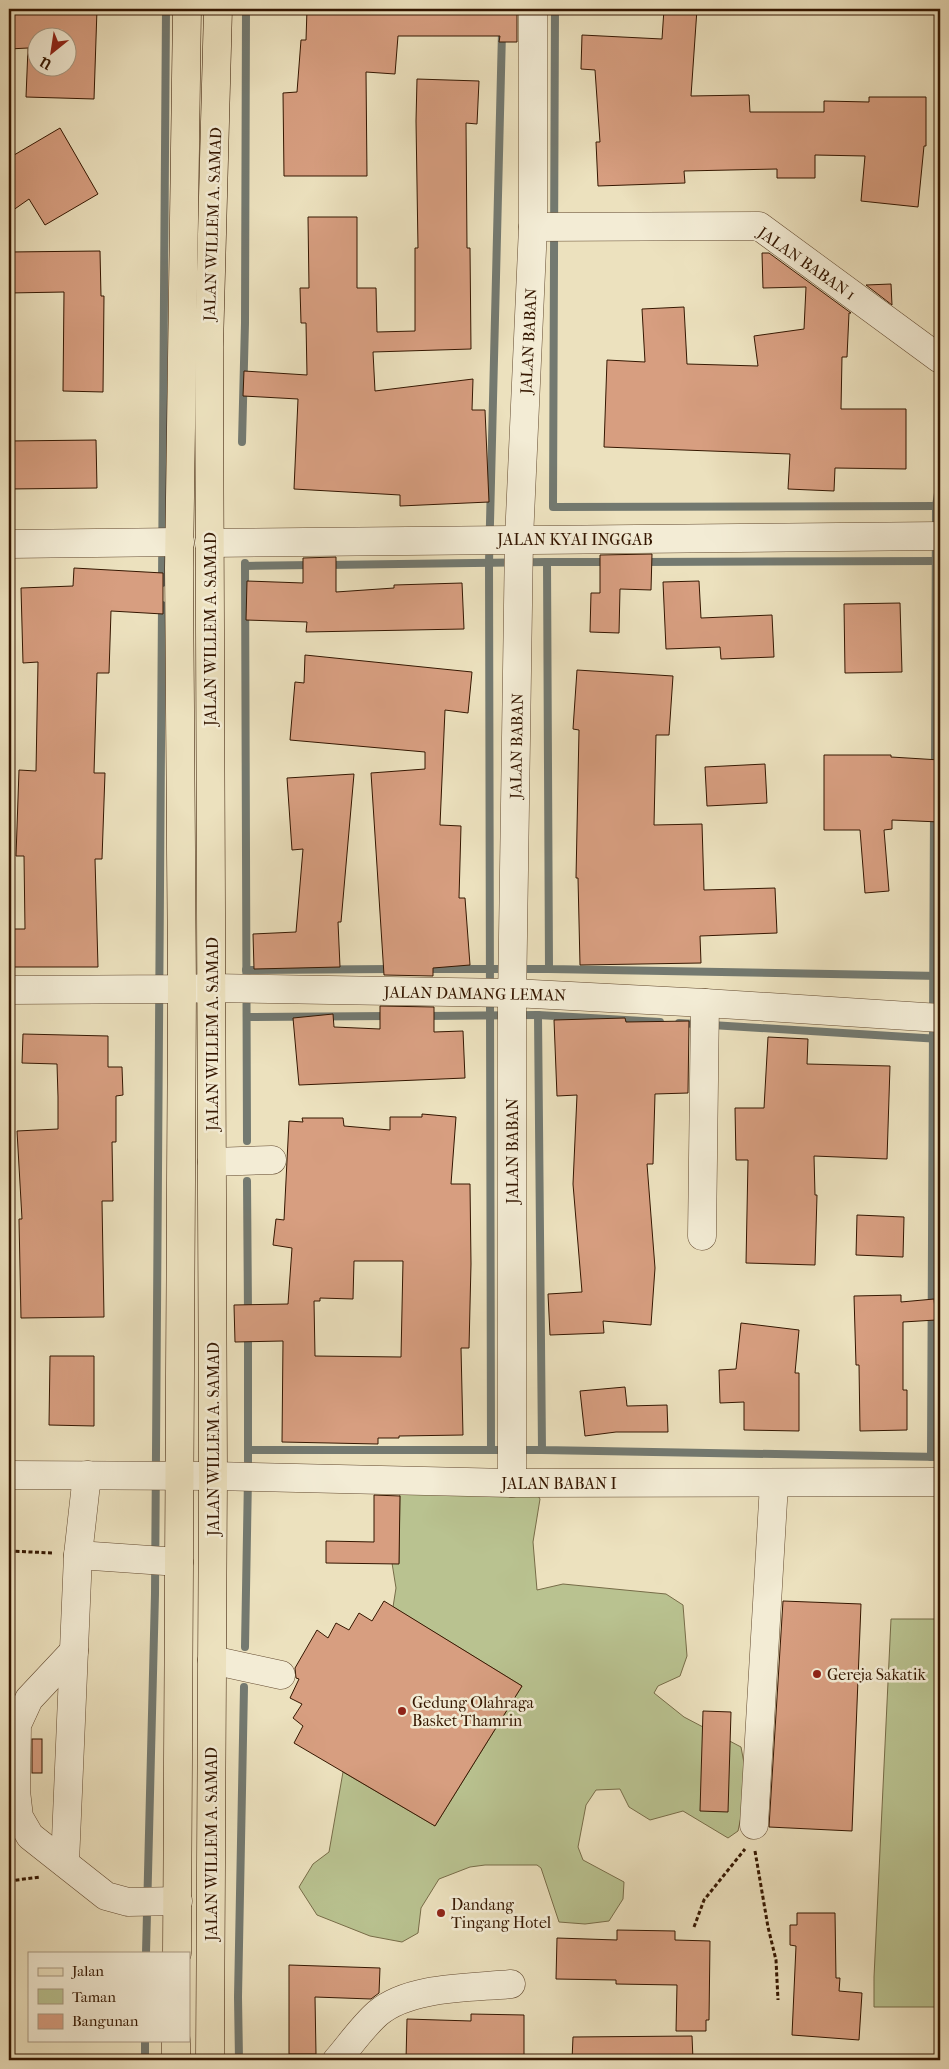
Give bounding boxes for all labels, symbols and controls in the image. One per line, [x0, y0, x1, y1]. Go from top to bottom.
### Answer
north arrow [28, 28, 78, 78]
text: U [37, 53, 56, 73]
street label: JALAN WILLEM A. SAMAD [200, 127, 225, 323]
street label: JALAN BABAN 1 [753, 222, 859, 304]
street label: JALAN BABAN [516, 288, 541, 396]
street label: JALAN KYAI INGGAB [495, 530, 653, 549]
street label: JALAN WILLEM A. SAMAD [201, 532, 220, 728]
street label: JALAN BABAN [506, 693, 527, 801]
street label: JALAN WILLEM A. SAMAD [203, 937, 222, 1133]
street label: JALAN DAMANG LEMAN [382, 982, 566, 1005]
street label: JALAN BABAN [503, 1098, 522, 1206]
street label: JALAN WILLEM A. SAMAD [204, 1342, 223, 1538]
street label: JALAN BABAN I [499, 1474, 617, 1493]
place label: Gereja Sakatik [827, 1665, 926, 1684]
marker: Gereja Sakatik [811, 1668, 823, 1680]
place label: Gedung Olahraga Basket Thamrin [412, 1693, 534, 1730]
marker: Gedung Olahraga Basket Thamrin [396, 1705, 408, 1717]
street label: JALAN WILLEM A. SAMAD [202, 1747, 221, 1943]
place label: Dandang Tingang Hotel [451, 1895, 552, 1932]
marker: Dandang Tingang Hotel [435, 1907, 447, 1919]
legend [28, 1952, 190, 2042]
text: Jalan [71, 1962, 104, 1980]
text: Taman [72, 1988, 116, 2006]
text: Bangunan [72, 2012, 139, 2030]

